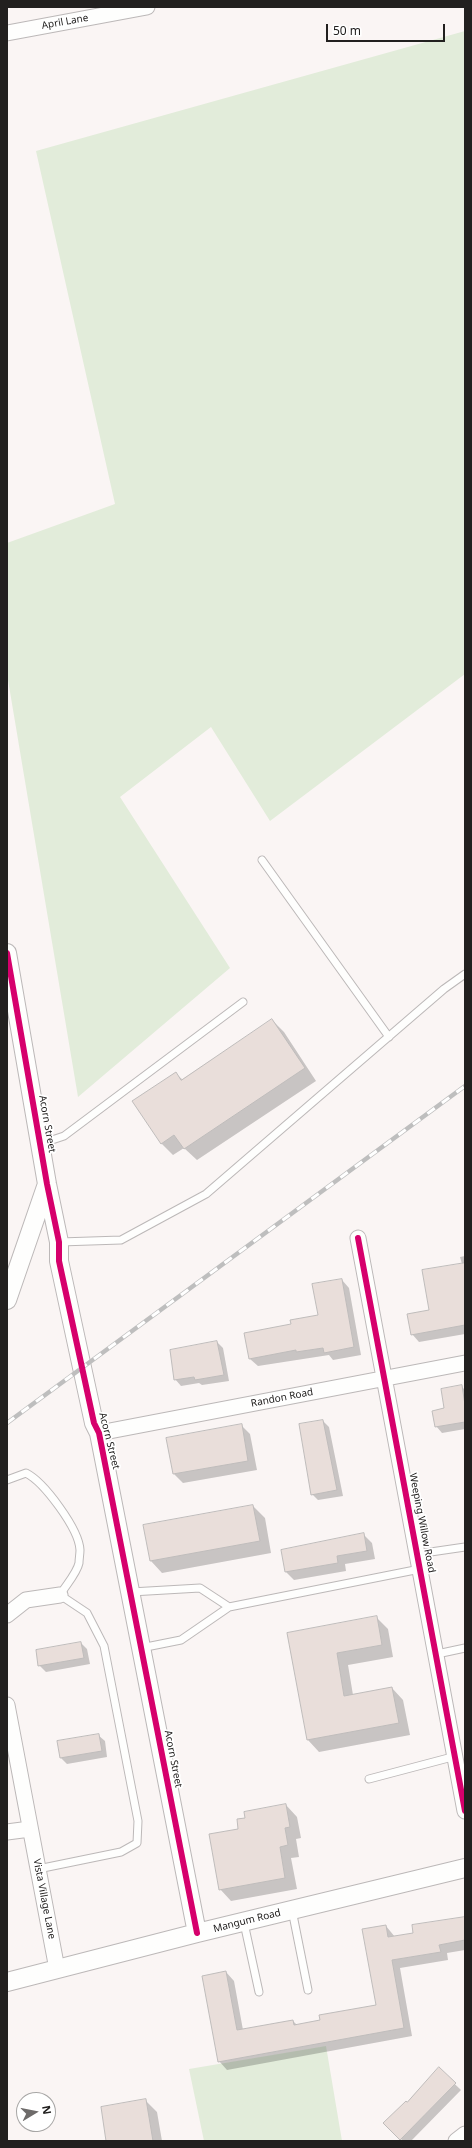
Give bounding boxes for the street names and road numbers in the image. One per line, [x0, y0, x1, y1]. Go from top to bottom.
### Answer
street label: April Lane [41, 12, 89, 32]
street label: Acorn Street [36, 1094, 58, 1154]
street label: Randon Road [250, 1386, 314, 1410]
street label: Acorn Street [96, 1411, 122, 1471]
street label: Weeping Willow Road [406, 1472, 438, 1574]
street label: Acorn Street [162, 1729, 184, 1789]
street label: Vista Village Lane [30, 1858, 58, 1940]
street label: Mangum Road [212, 1907, 282, 1935]

